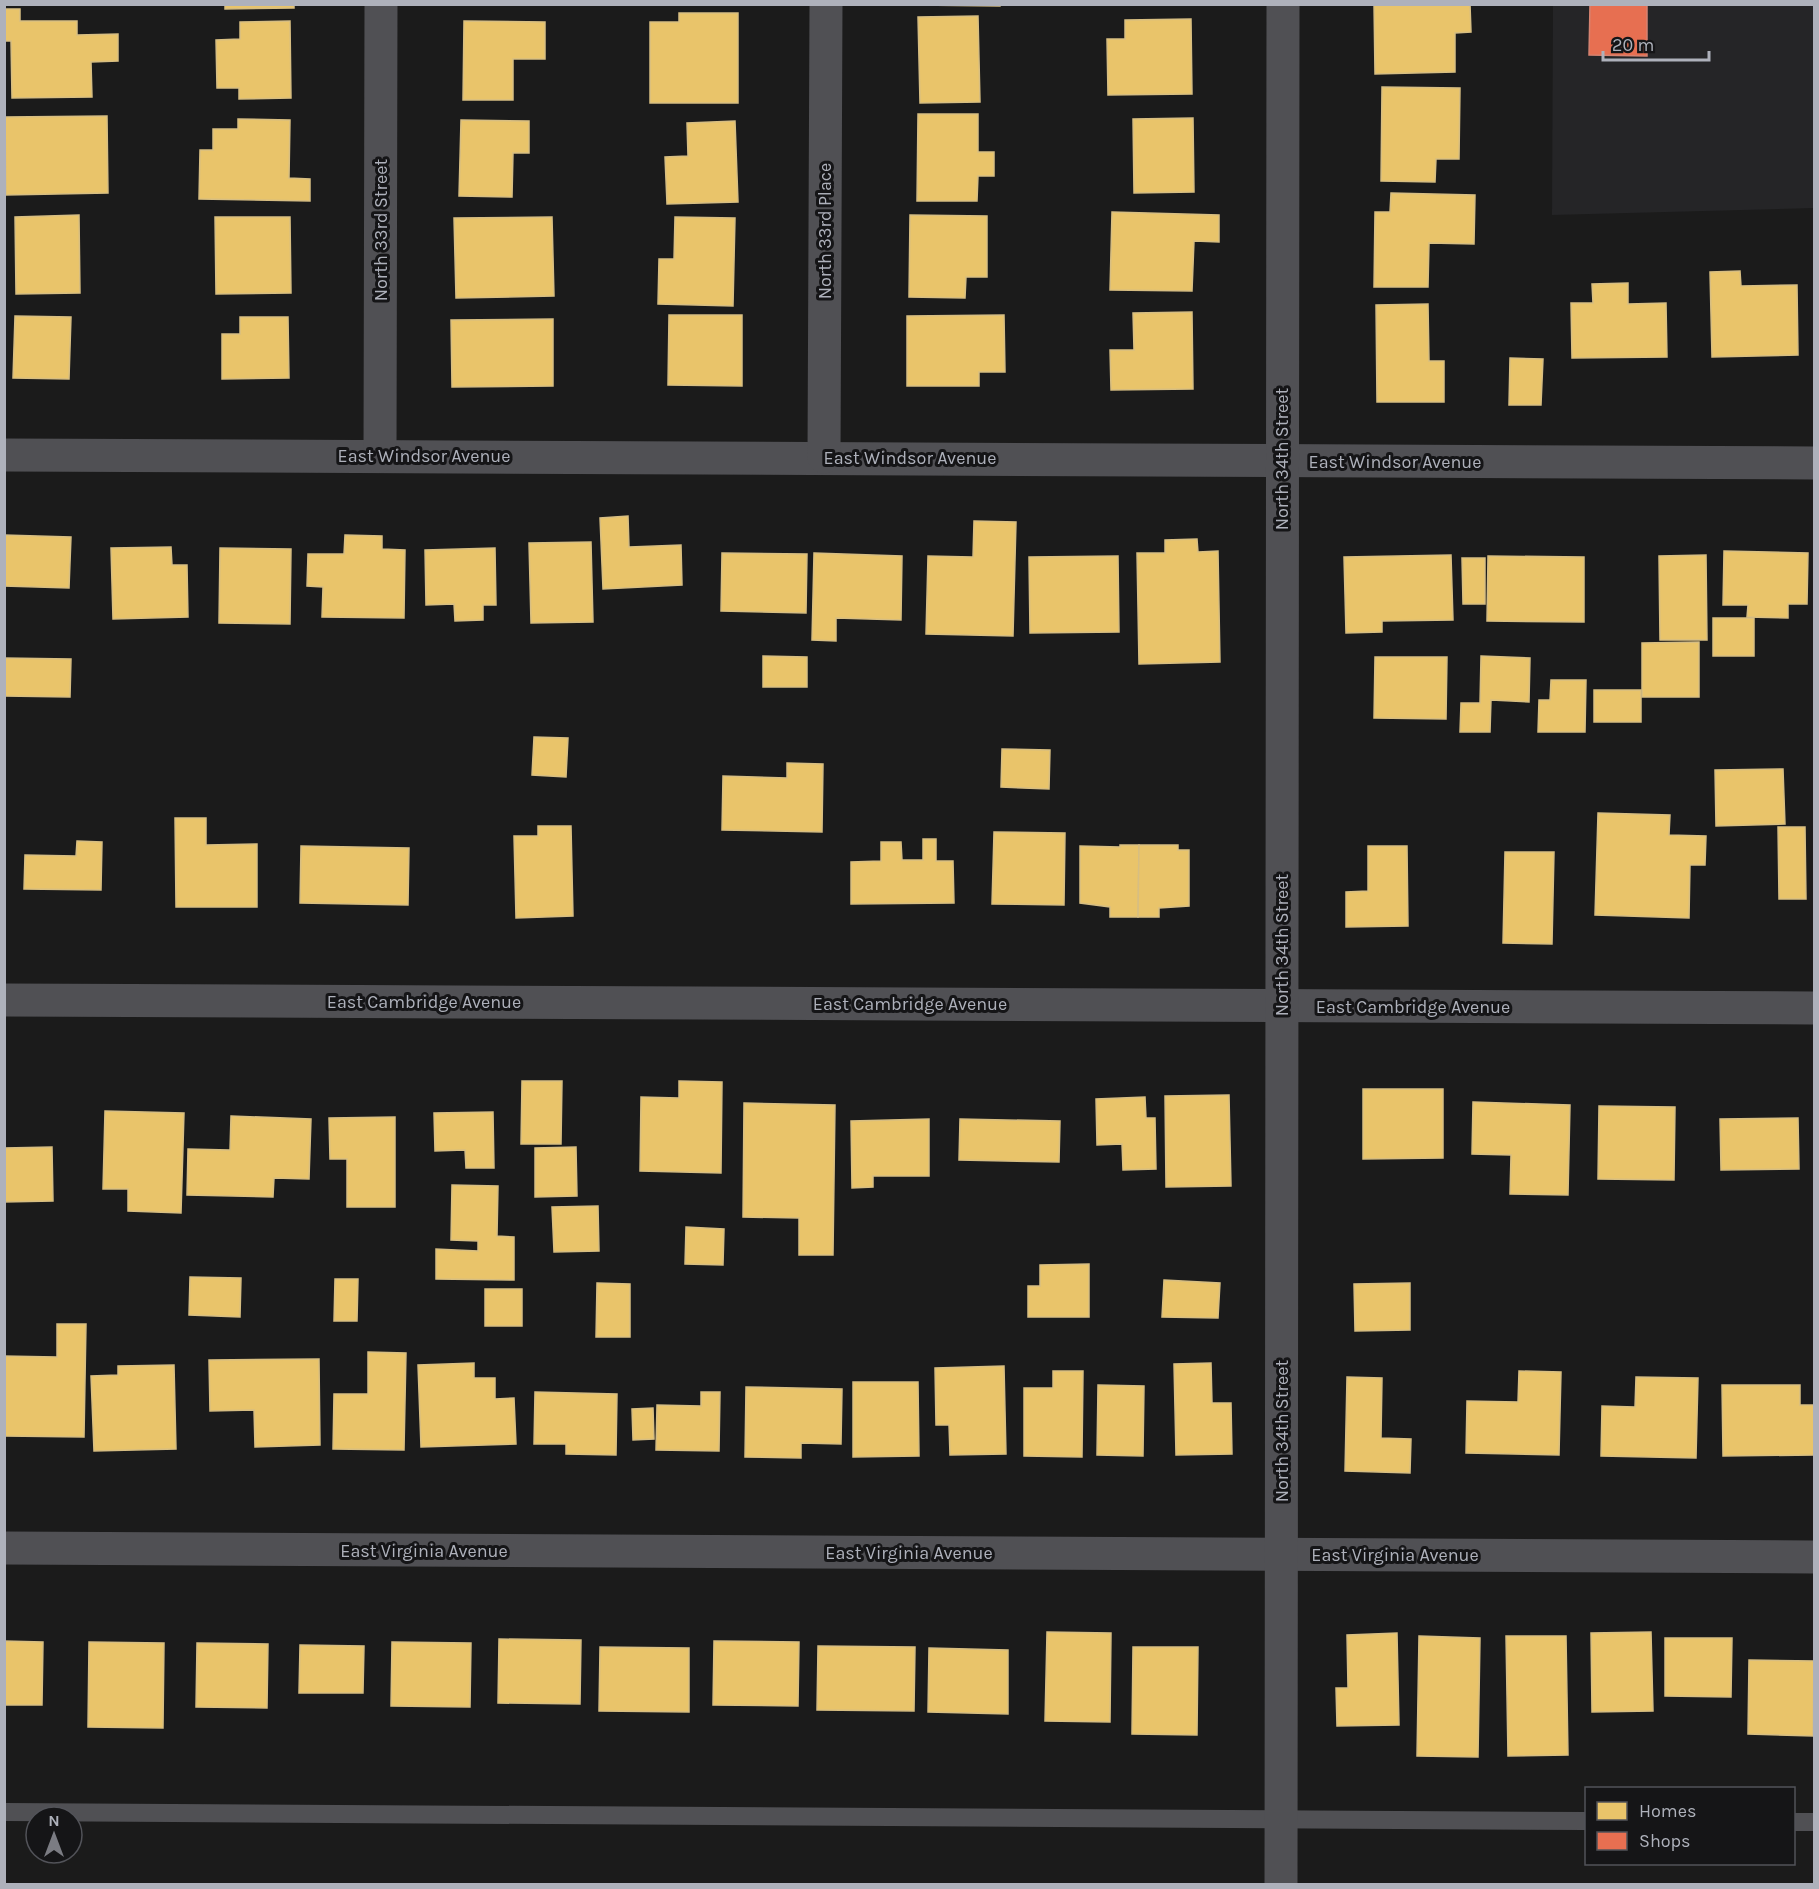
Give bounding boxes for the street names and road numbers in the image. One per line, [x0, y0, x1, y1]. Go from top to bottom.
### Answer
street label: North 33rd Street [370, 158, 392, 301]
street label: North 33rd Place [814, 163, 836, 299]
street label: North 34th Street [1271, 387, 1293, 530]
street label: East Windsor Avenue [338, 445, 510, 467]
street label: East Windsor Avenue [824, 447, 996, 469]
street label: East Windsor Avenue [1309, 451, 1481, 473]
street label: North 34th Street [1271, 873, 1293, 1016]
street label: East Cambridge Avenue [327, 991, 521, 1013]
street label: East Cambridge Avenue [813, 993, 1007, 1015]
street label: East Cambridge Avenue [1316, 996, 1510, 1018]
street label: North 34th Street [1271, 1359, 1293, 1502]
street label: East Virginia Avenue [340, 1540, 508, 1562]
street label: East Virginia Avenue [825, 1542, 993, 1564]
street label: East Virginia Avenue [1311, 1544, 1479, 1566]

